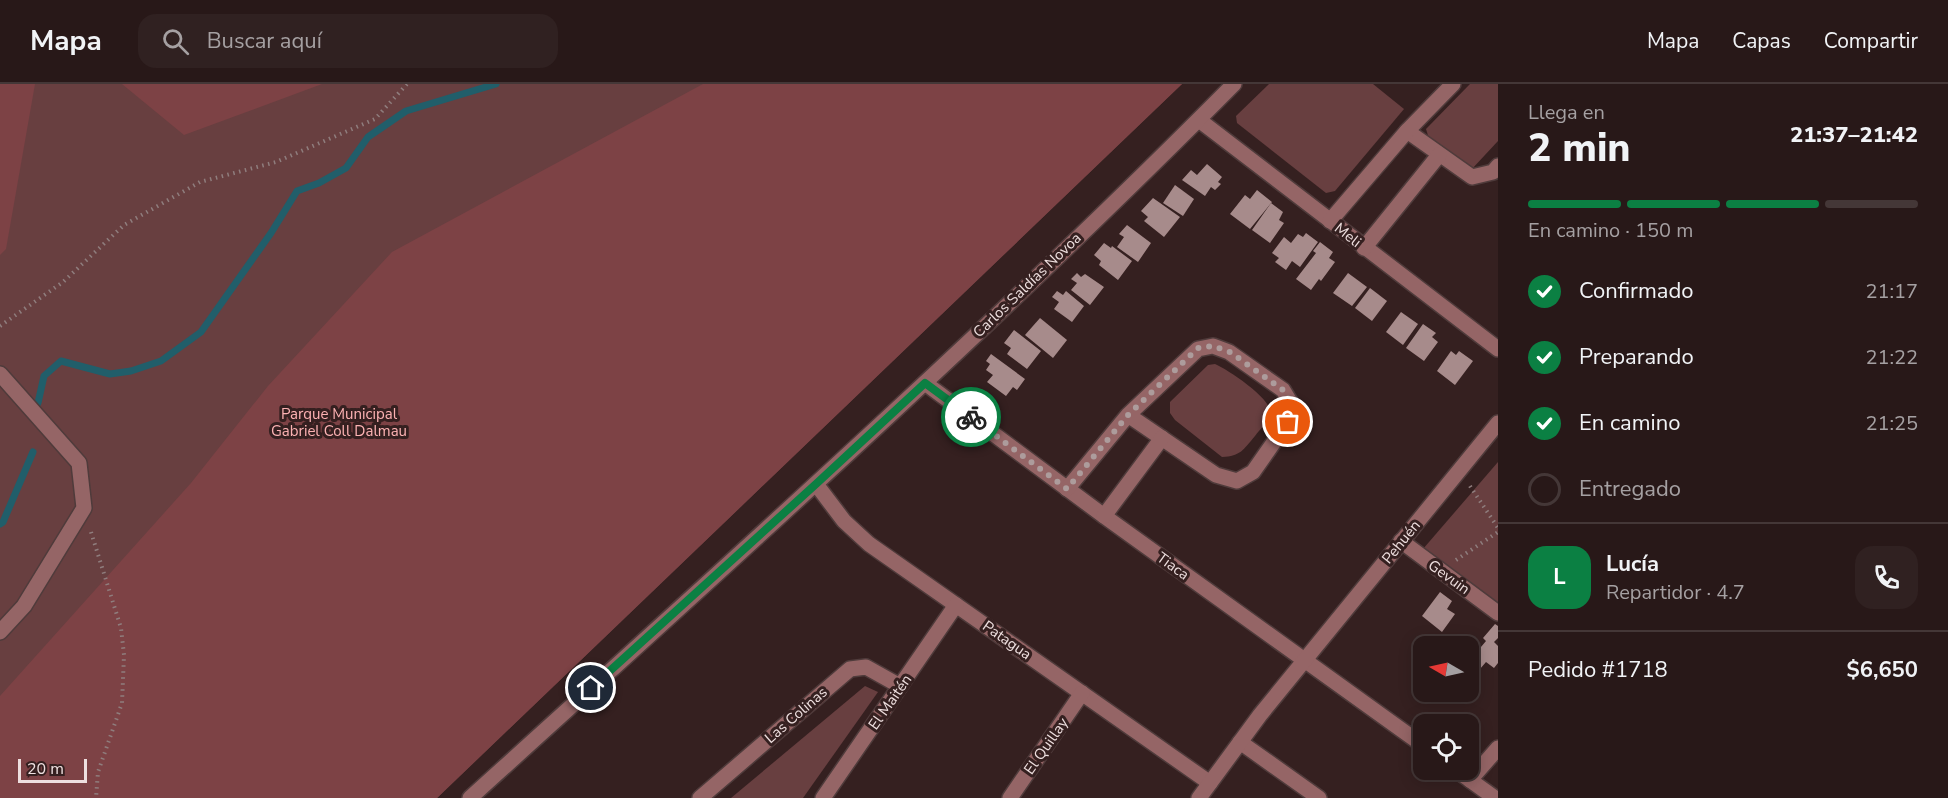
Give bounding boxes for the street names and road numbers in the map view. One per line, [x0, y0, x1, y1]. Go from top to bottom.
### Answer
street label: Meli [1331, 218, 1365, 252]
street label: Carlos Saldías Novoa [969, 228, 1085, 342]
street label: Pehuén [1377, 516, 1425, 568]
street label: Tiaca [1153, 548, 1193, 584]
street label: Gevuin [1424, 555, 1474, 599]
street label: Patagua [979, 616, 1035, 664]
street label: El Maitén [864, 670, 916, 734]
street label: Las Colinas [761, 682, 831, 748]
street label: El Quillay [1019, 713, 1073, 778]

